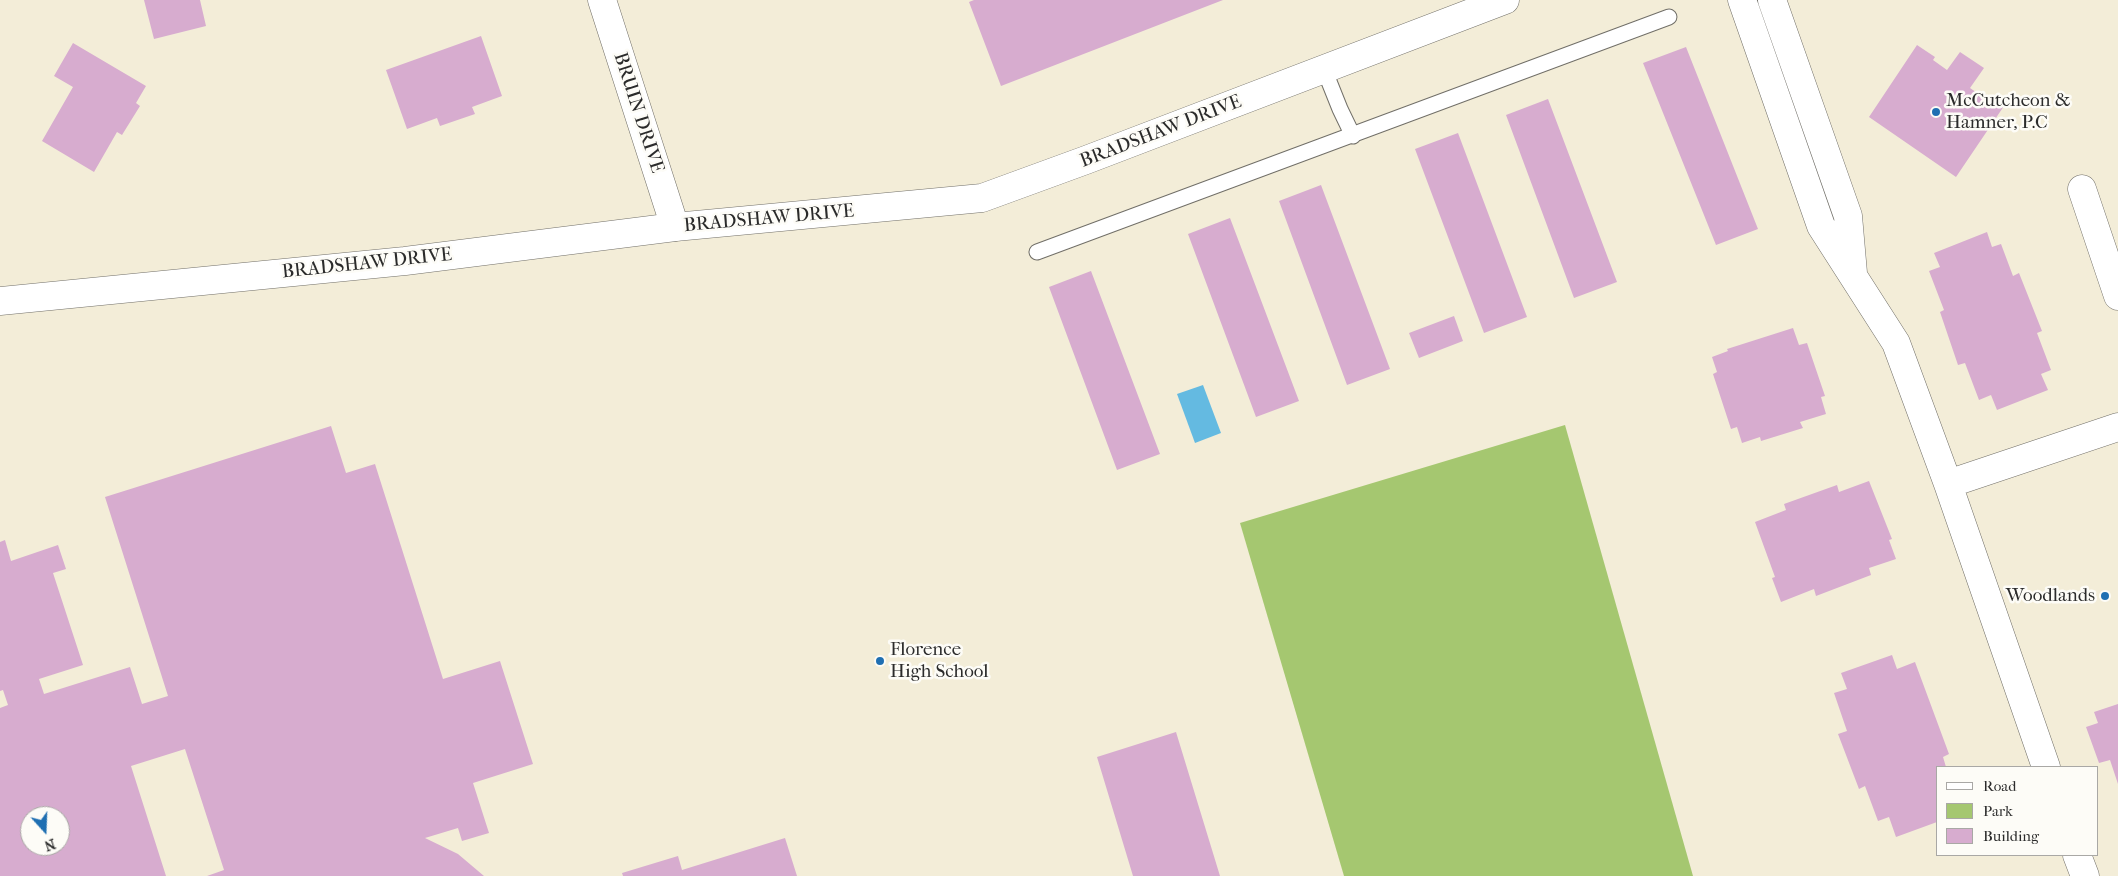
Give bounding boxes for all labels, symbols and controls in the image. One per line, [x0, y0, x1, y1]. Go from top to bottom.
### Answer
street label: BRUIN DRIVE [608, 50, 668, 176]
place label: McCutcheon & Hamner, P.C [1946, 90, 2070, 134]
street label: BRADSHAW DRIVE [1077, 91, 1245, 173]
marker: McCutcheon & Hamner, P.C [1930, 106, 1942, 118]
street label: BRADSHAW DRIVE [683, 200, 855, 238]
street label: BRADSHAW DRIVE [281, 244, 453, 284]
place label: Woodlands [2006, 585, 2095, 607]
marker: Woodlands [2099, 590, 2111, 602]
place label: Florence High School [890, 639, 989, 683]
marker: Florence High School [874, 655, 886, 667]
legend [1936, 766, 2098, 856]
text: Road [1983, 777, 2016, 795]
text: Park [1983, 802, 2013, 820]
north arrow [20, 806, 70, 856]
text: Building [1983, 827, 2039, 845]
text: N [42, 835, 58, 854]

